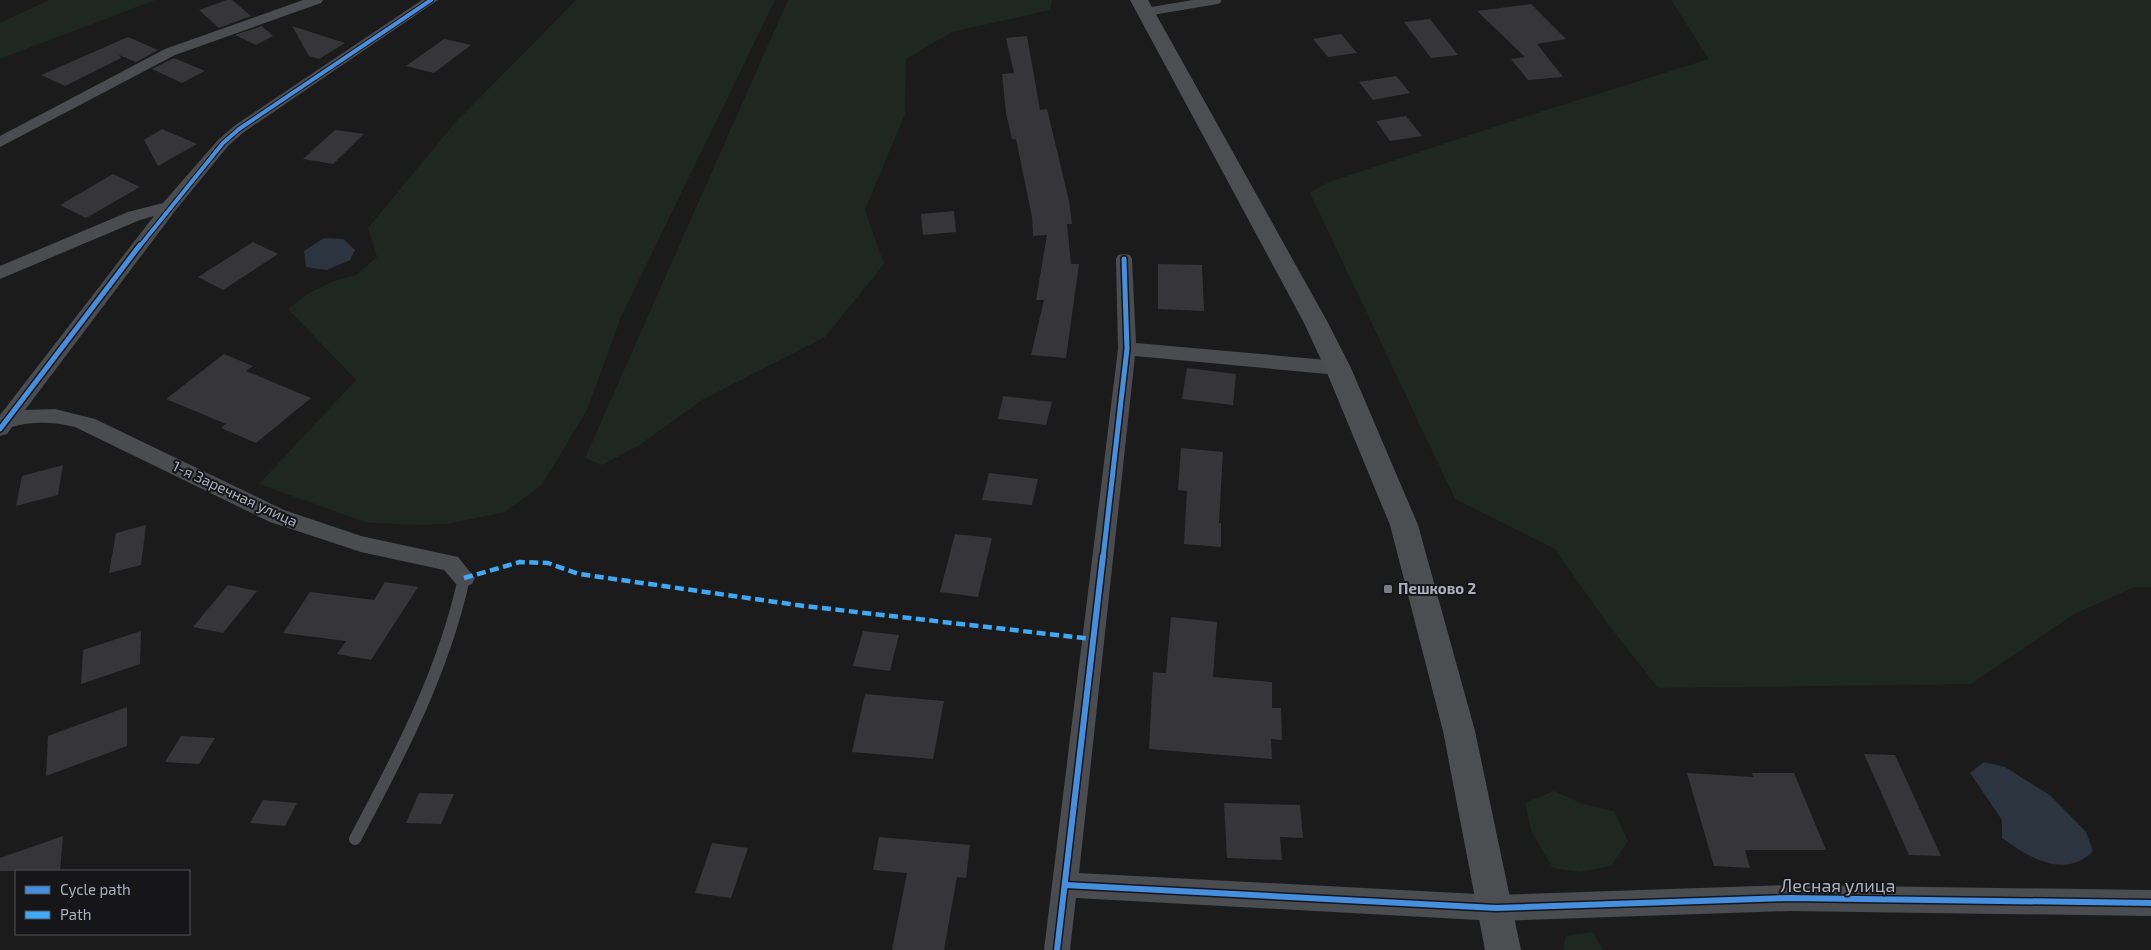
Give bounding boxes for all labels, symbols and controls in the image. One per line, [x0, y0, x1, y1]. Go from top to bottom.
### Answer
street label: 1-я Заречная улица [170, 456, 301, 531]
place label: Пешково 2 [1398, 579, 1476, 597]
marker: Пешково 2 [1382, 583, 1394, 595]
legend [15, 870, 190, 935]
street label: Лесная улица [1781, 874, 1895, 896]
text: Cycle path [60, 880, 131, 898]
text: Path [60, 905, 91, 923]

